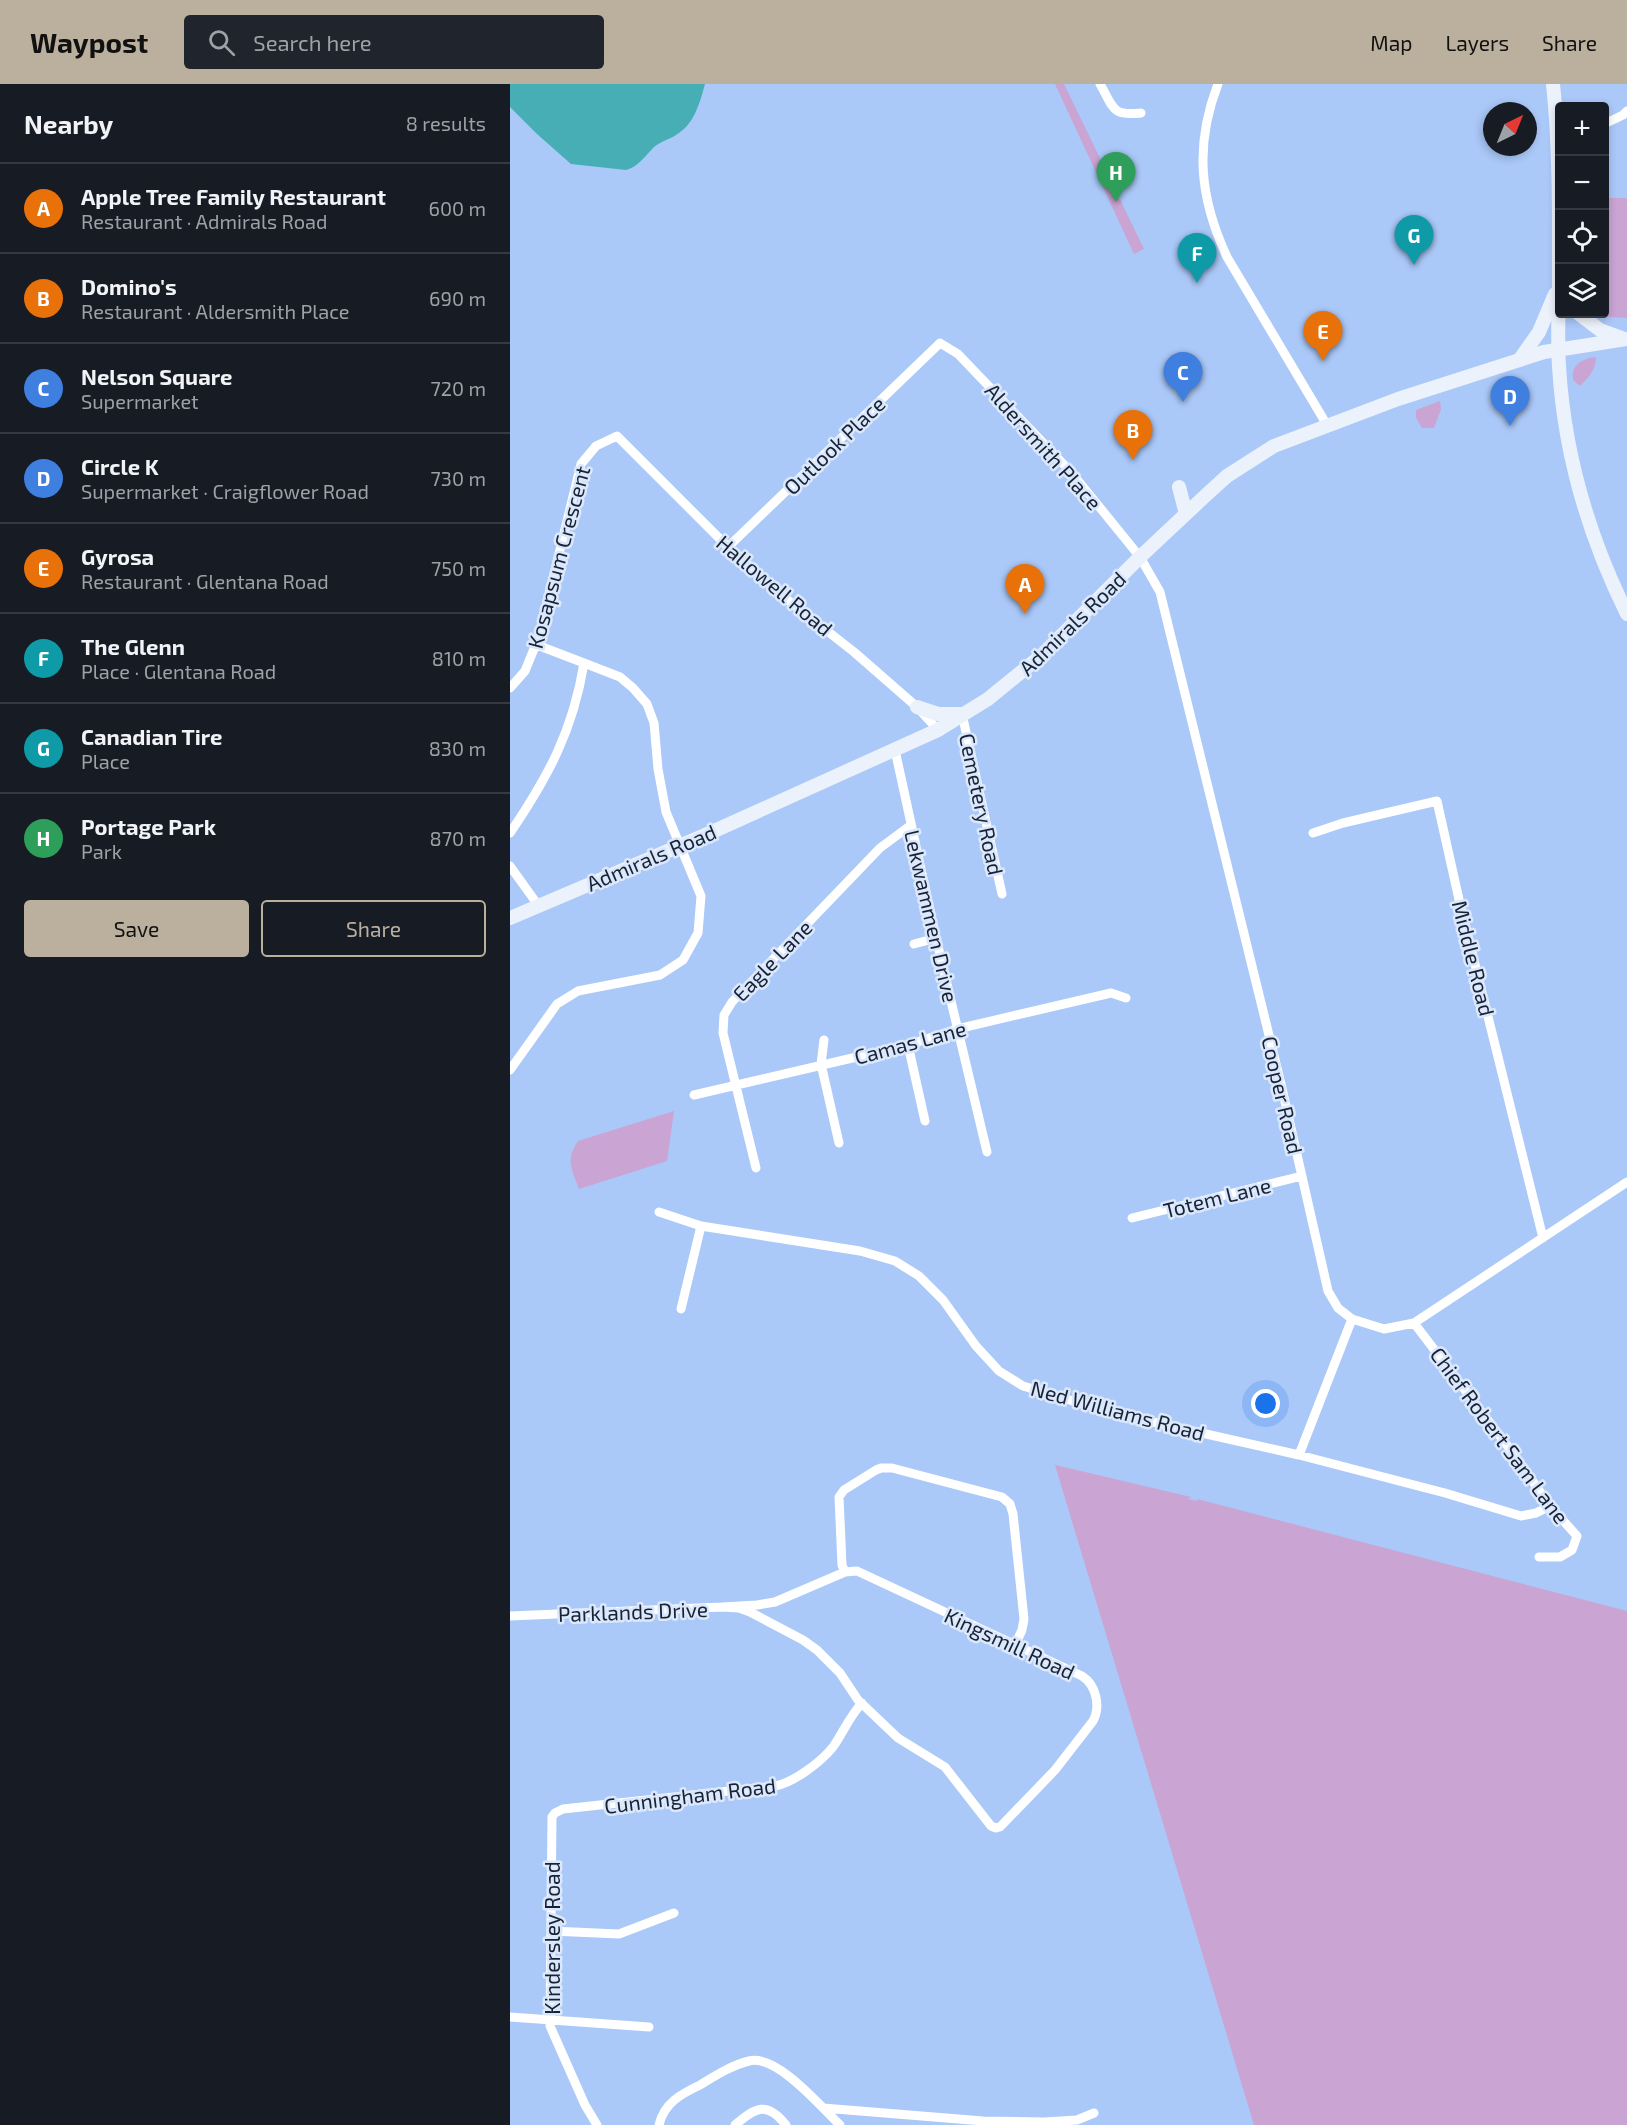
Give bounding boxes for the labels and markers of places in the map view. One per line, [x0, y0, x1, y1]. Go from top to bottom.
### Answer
pin: H [1096, 152, 1136, 202]
pin: G [1394, 216, 1434, 265]
pin: F [1178, 234, 1216, 283]
pin: E [1304, 312, 1342, 361]
pin: C [1164, 352, 1202, 402]
pin: D [1490, 376, 1530, 426]
pin: B [1114, 410, 1152, 460]
pin: A [1006, 564, 1044, 614]

